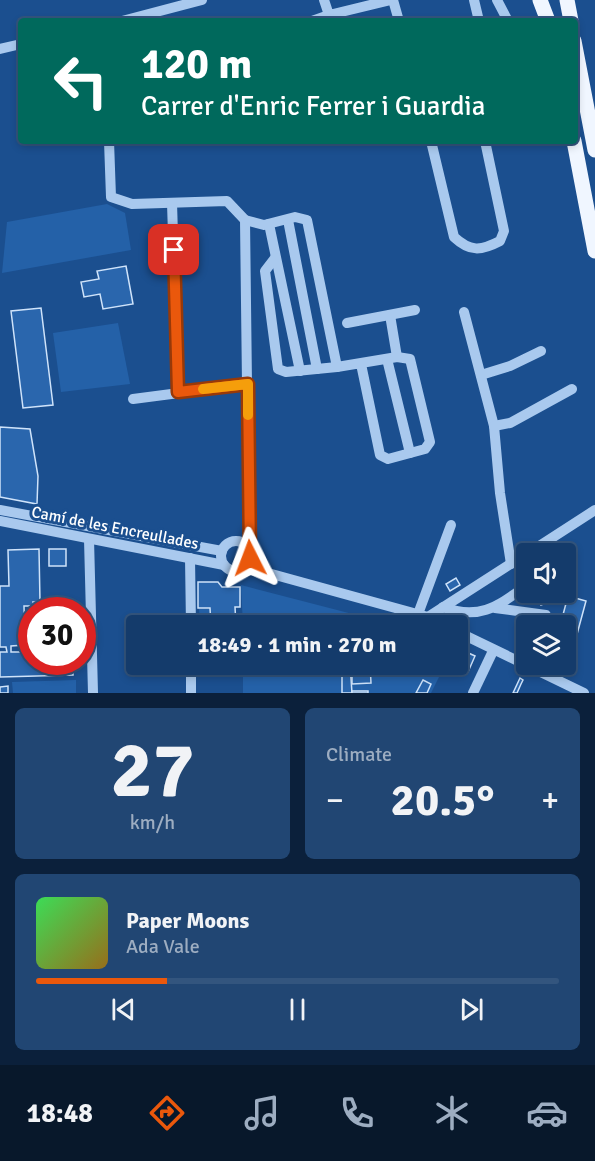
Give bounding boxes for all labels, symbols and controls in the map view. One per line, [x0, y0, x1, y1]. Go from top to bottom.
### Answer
text: 120 m [141, 39, 252, 90]
icon: left [42, 42, 120, 120]
text: Carrer d'Enric Ferrer i Guardia [141, 90, 485, 123]
pin [148, 224, 199, 275]
icon: arrive [157, 233, 190, 266]
street label: Camí de les Encreullades [30, 502, 200, 554]
position arrow [218, 526, 282, 590]
map controls [516, 543, 576, 675]
button: sound [516, 543, 576, 603]
speed limit sign: 30 [18, 597, 96, 675]
button: layers [516, 615, 576, 675]
text: 18:49 · 1 min · 270 m [197, 631, 397, 658]
text: 27 [110, 723, 195, 819]
text: Climate [326, 742, 392, 767]
text: 20.5° [391, 773, 494, 828]
text: − [326, 780, 344, 821]
text: + [541, 780, 559, 821]
text: km/h [130, 810, 175, 835]
text: Paper Moons [126, 907, 249, 934]
text: Ada Vale [126, 934, 200, 959]
icon: previous [107, 993, 140, 1026]
icon: pause [281, 993, 314, 1026]
icon: next [455, 993, 488, 1026]
icon: directions [146, 1092, 188, 1134]
icon: music [241, 1092, 283, 1134]
icon: phone [336, 1092, 378, 1134]
icon: climate [431, 1092, 473, 1134]
icon: car [526, 1092, 568, 1134]
text: 18:48 [27, 1097, 93, 1130]

